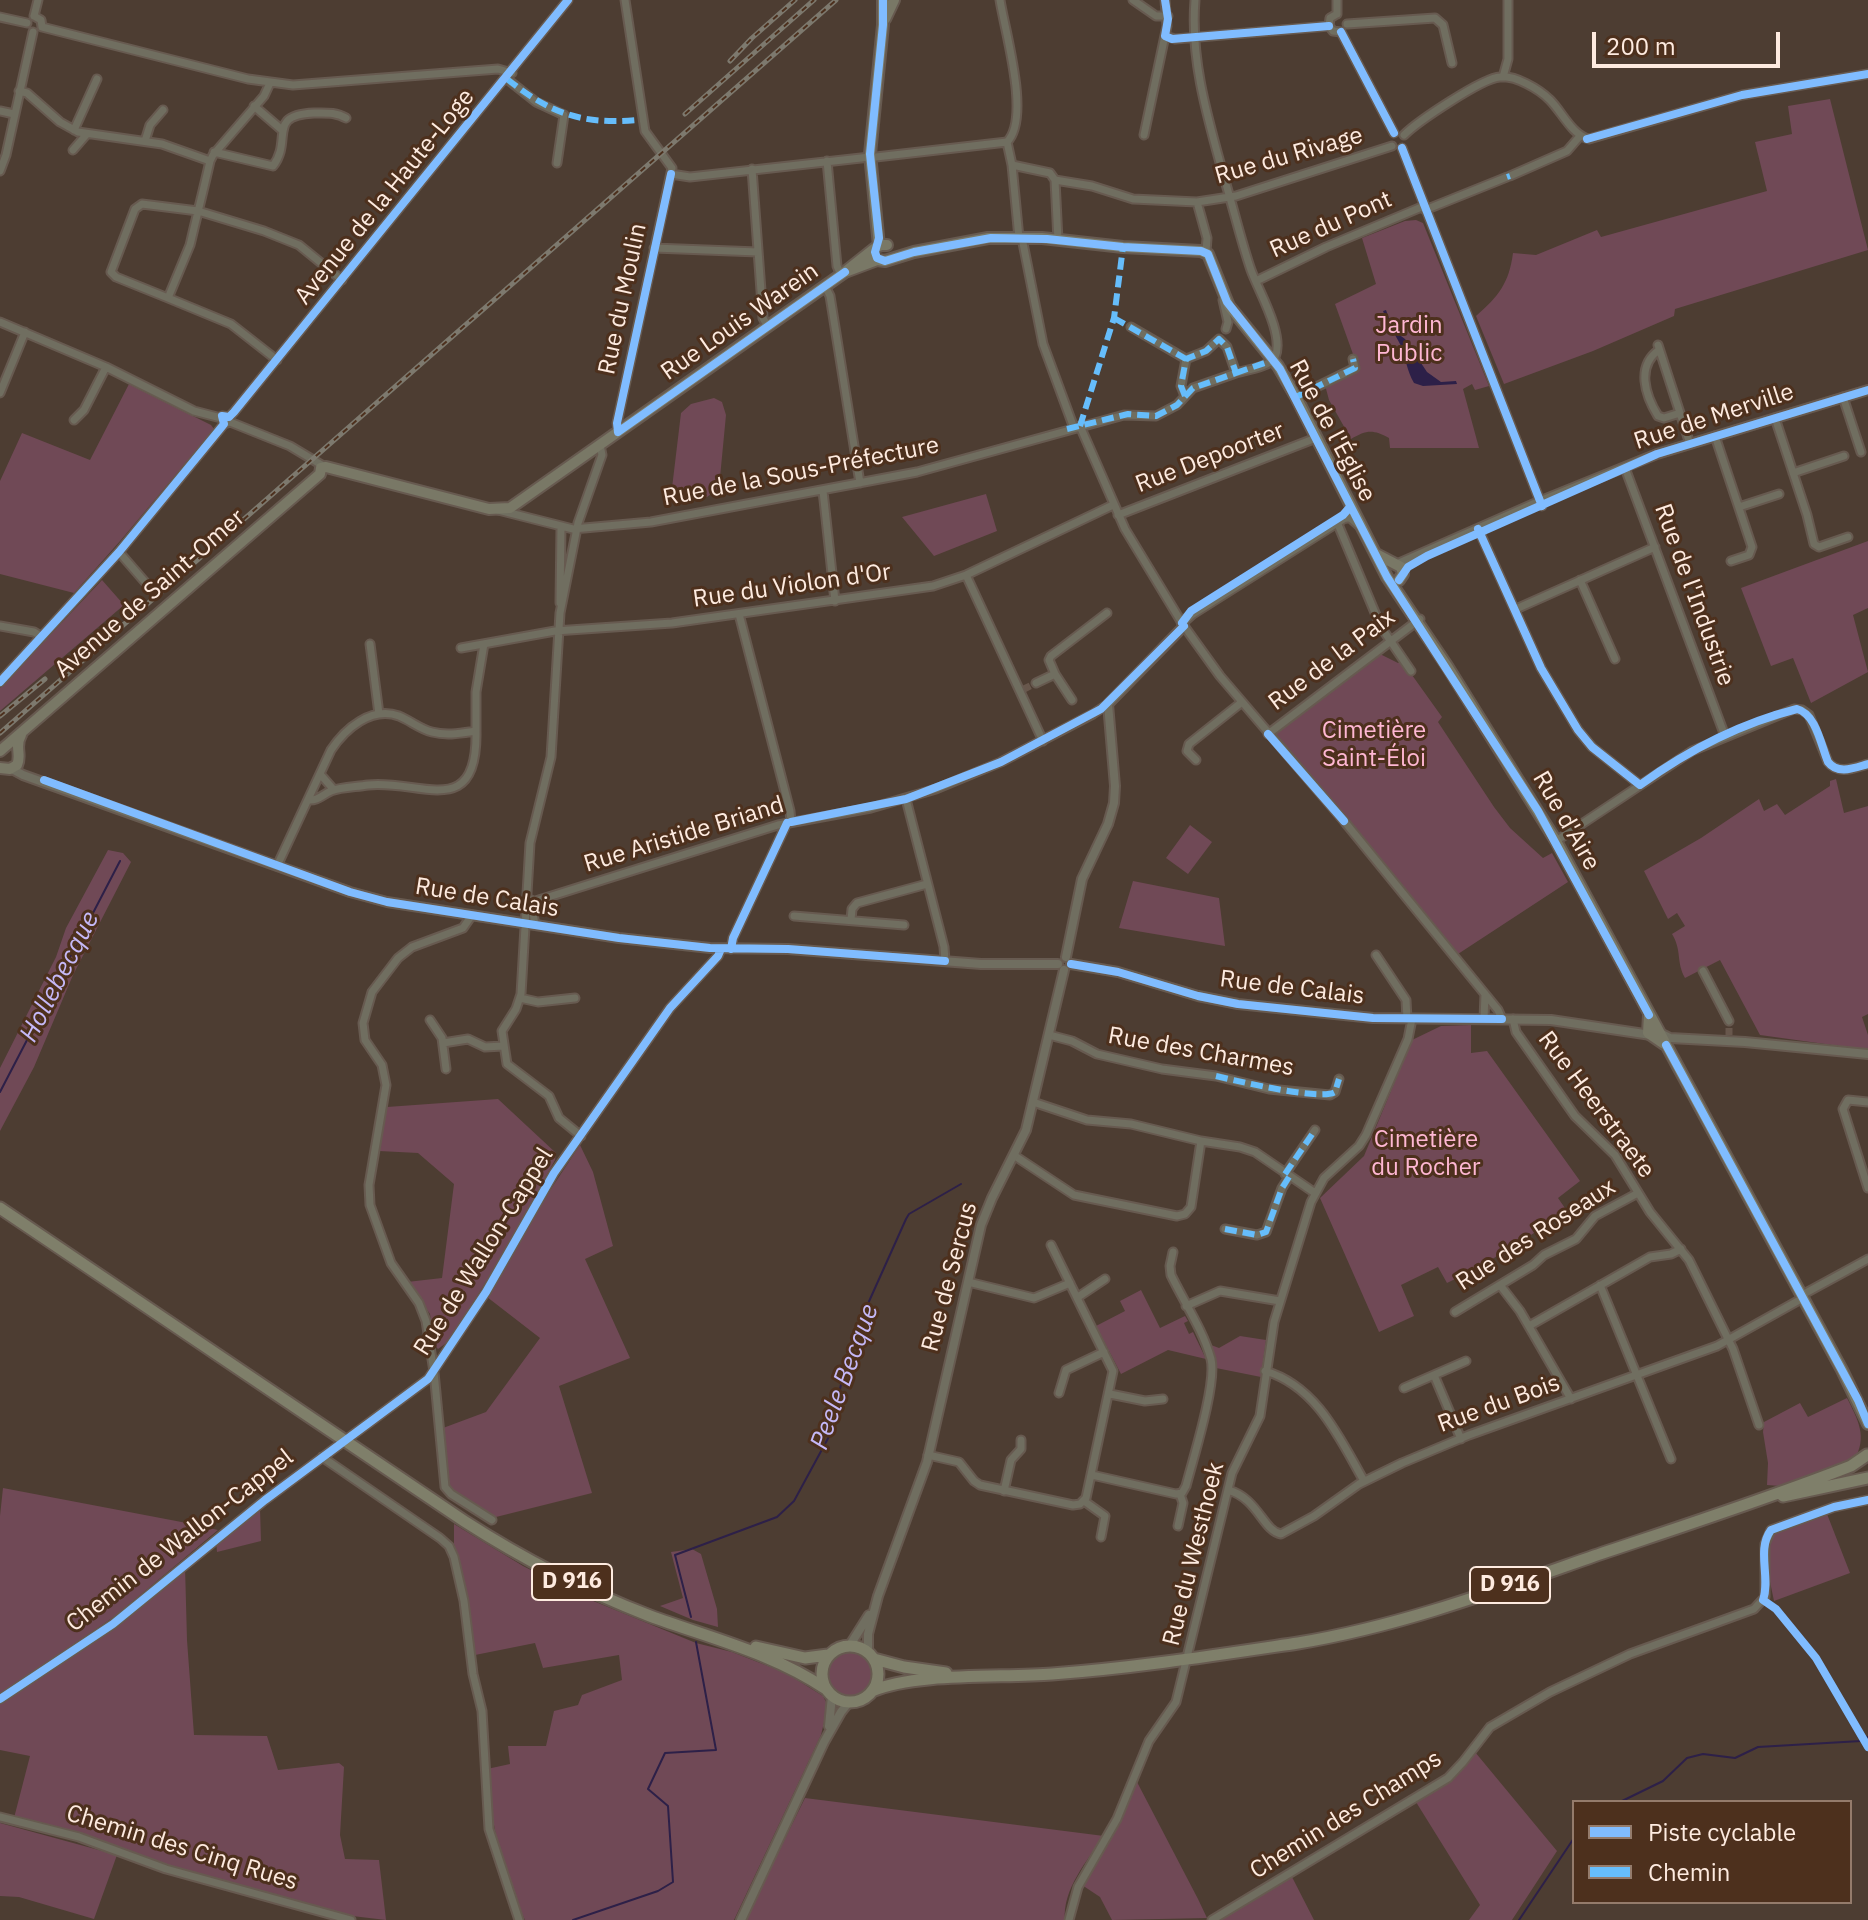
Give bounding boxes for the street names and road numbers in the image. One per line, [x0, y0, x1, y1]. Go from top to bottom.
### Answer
street label: Avenue de la Haute-Loge [289, 83, 481, 311]
street label: Rue du Rivage [1212, 121, 1366, 191]
street label: Rue du Pont [1265, 185, 1397, 265]
street label: Rue du Moulin [593, 221, 653, 377]
street label: Rue Louis Warein [656, 257, 824, 387]
street label: Rue de l'Église [1282, 355, 1382, 507]
street label: Rue de Merville [1631, 378, 1797, 456]
street label: Rue Depoorter [1131, 416, 1289, 500]
street label: Rue de la Sous-Préfecture [661, 431, 941, 513]
street label: Rue de l'Industrie [1648, 500, 1740, 690]
street label: Avenue de Saint-Omer [49, 503, 251, 685]
street label: Rue du Violon d'Or [691, 558, 893, 614]
street label: Rue de la Paix [1263, 603, 1401, 717]
street label: Rue d'Aire [1526, 766, 1606, 876]
street label: Rue Aristide Briand [581, 791, 787, 879]
street label: Rue de Calais [413, 872, 561, 924]
street label: Rue de Calais [1218, 965, 1366, 1011]
street label: Rue des Charmes [1106, 1021, 1296, 1083]
street label: Rue Heerstraete [1532, 1026, 1660, 1184]
street label: Rue de Wallon-Cappel [408, 1143, 560, 1361]
street label: Rue des Roseaux [1451, 1173, 1621, 1297]
street label: Rue de Sercus [916, 1199, 984, 1355]
street label: Rue du Bois [1434, 1369, 1564, 1439]
street label: Chemin de Wallon-Cappel [61, 1443, 299, 1639]
street label: Rue du Westhoek [1157, 1459, 1231, 1649]
road number: D 916 [532, 1564, 612, 1600]
road number: D 916 [1470, 1567, 1550, 1603]
street label: Chemin des Champs [1245, 1744, 1447, 1886]
street label: Chemin des Cinq Rues [63, 1799, 301, 1897]

